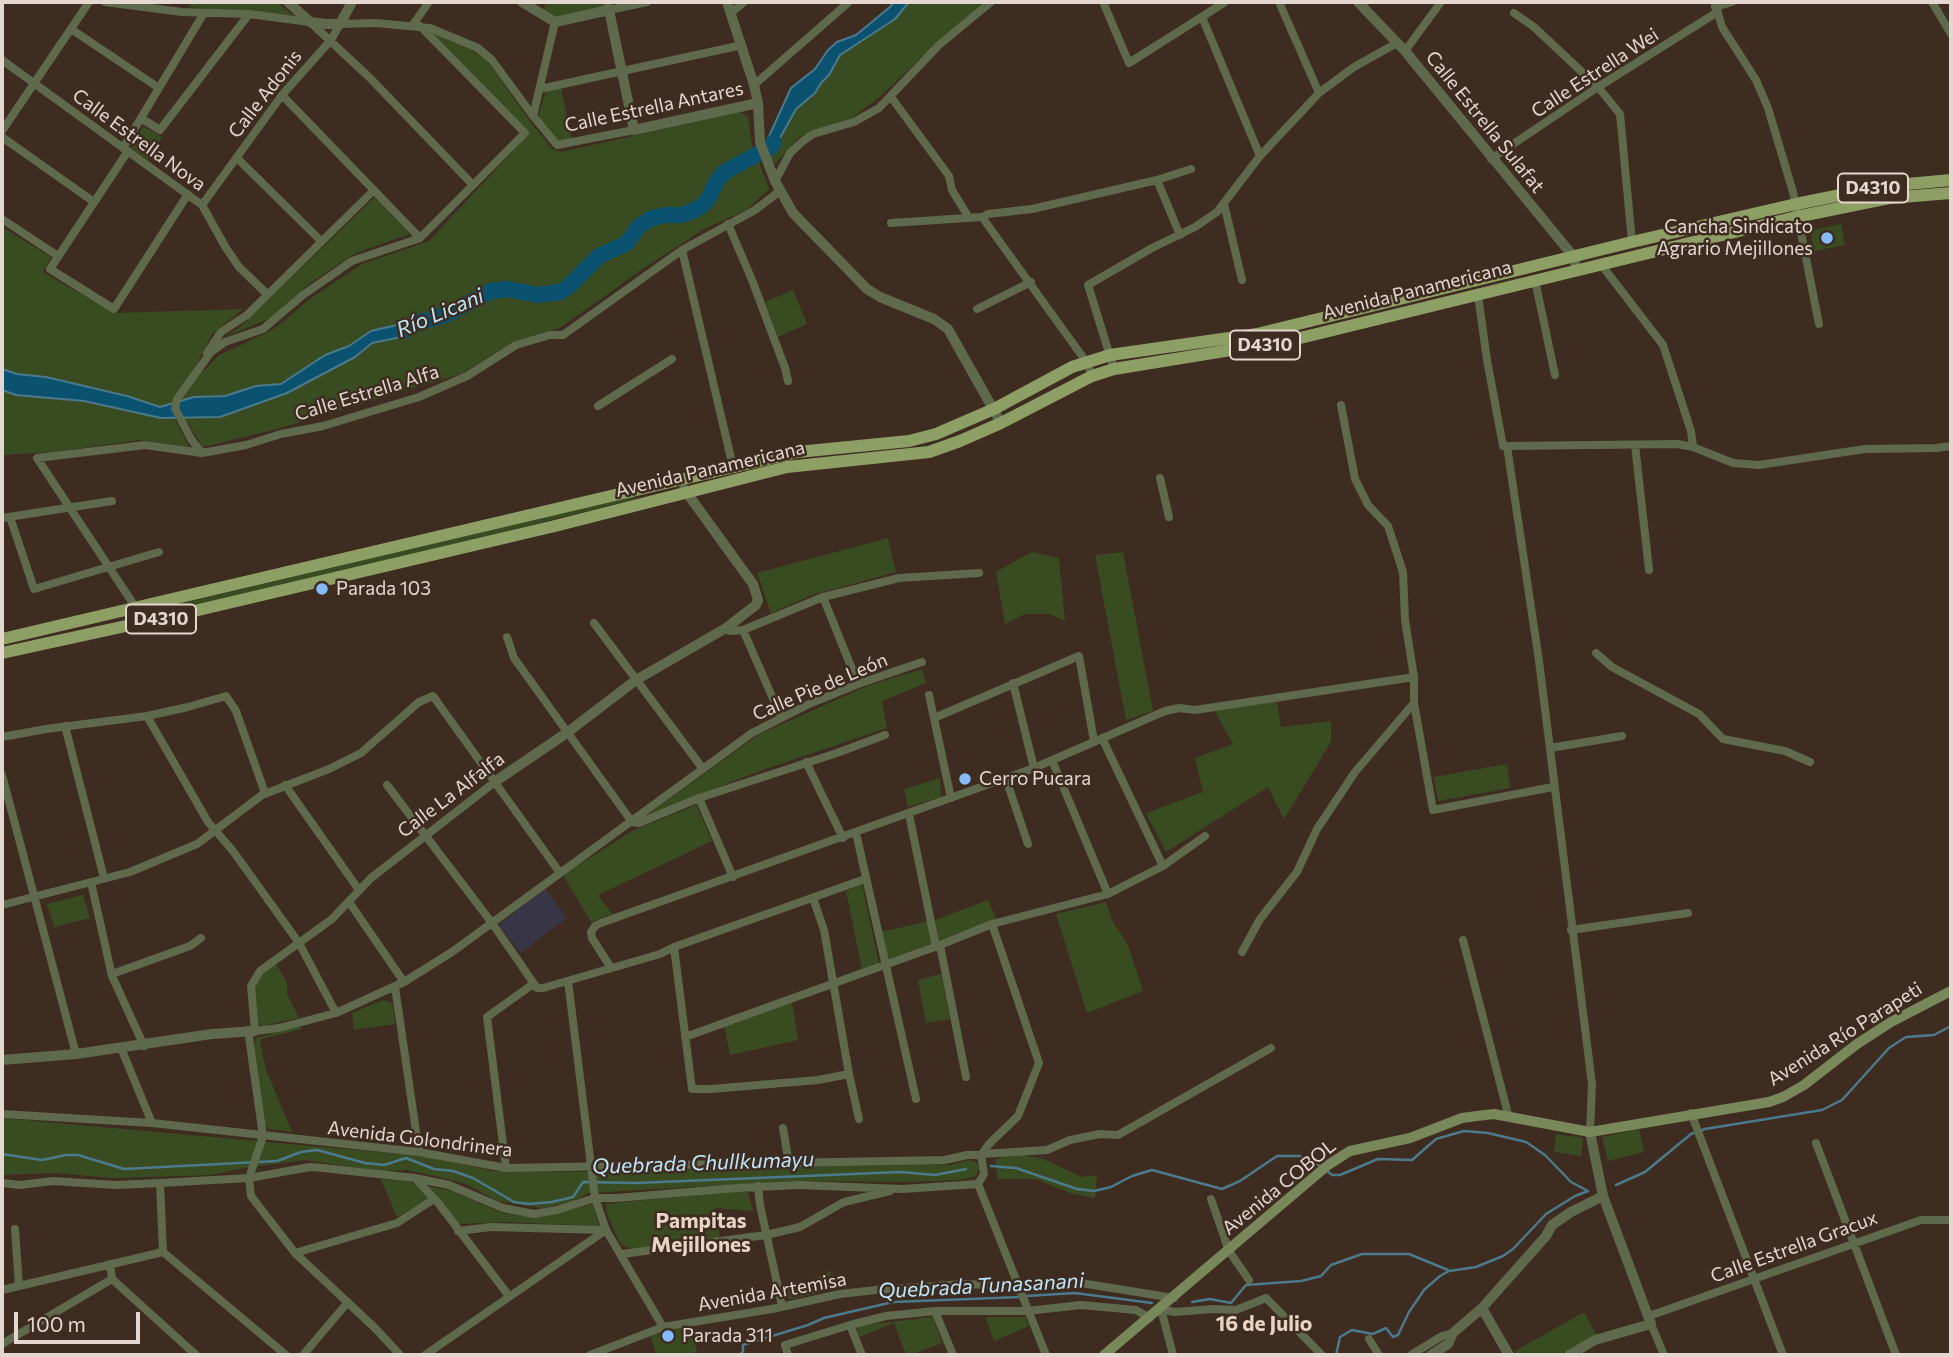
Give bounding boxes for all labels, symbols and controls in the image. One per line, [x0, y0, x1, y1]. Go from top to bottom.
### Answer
street label: Calle Estrella Wei [1527, 23, 1663, 123]
street label: Calle Adonis [223, 45, 307, 143]
street label: Calle Estrella Sulafat [1421, 46, 1549, 198]
street label: Calle Estrella Antares [563, 77, 745, 137]
street label: Calle Estrella Nova [68, 84, 210, 196]
road number: D4310 [1838, 174, 1908, 202]
place label: Cancha Sindicato Agrario Mejillones [1657, 216, 1813, 260]
marker: Cancha Sindicato Agrario Mejillones [1819, 230, 1835, 246]
street label: Avenida Panamericana [1320, 255, 1514, 325]
water label: Río Licani [393, 283, 487, 343]
road number: D4310 [1230, 330, 1300, 360]
street label: Calle Estrella Alfa [292, 360, 442, 426]
street label: Avenida Panamericana [613, 436, 807, 502]
place label: Parada 103 [336, 578, 431, 600]
marker: Parada 103 [314, 581, 330, 597]
road number: D4310 [126, 604, 196, 634]
street label: Calle Pie de León [749, 648, 891, 726]
street label: Calle La Alfalfa [393, 747, 509, 843]
place label: Cerro Pucara [979, 768, 1091, 790]
marker: Cerro Pucara [957, 771, 973, 787]
street label: Avenida Río Parapeti [1764, 977, 1926, 1091]
street label: Avenida Golondrinera [326, 1116, 514, 1162]
street label: Avenida COBOL [1218, 1134, 1340, 1240]
water label: Quebrada Chullkumayu [592, 1147, 814, 1179]
street label: Calle Estrella Gracux [1708, 1206, 1880, 1288]
district label: Pampitas Mejillones [651, 1208, 751, 1258]
street label: Avenida Artemisa [696, 1268, 848, 1316]
water label: Quebrada Tunasanani [877, 1268, 1085, 1304]
scale bar [18, 1298, 144, 1342]
text: 100 m [27, 1311, 86, 1336]
district label: 16 de Julio [1216, 1311, 1312, 1337]
place label: Parada 311 [682, 1325, 773, 1347]
marker: Parada 311 [660, 1328, 676, 1344]

